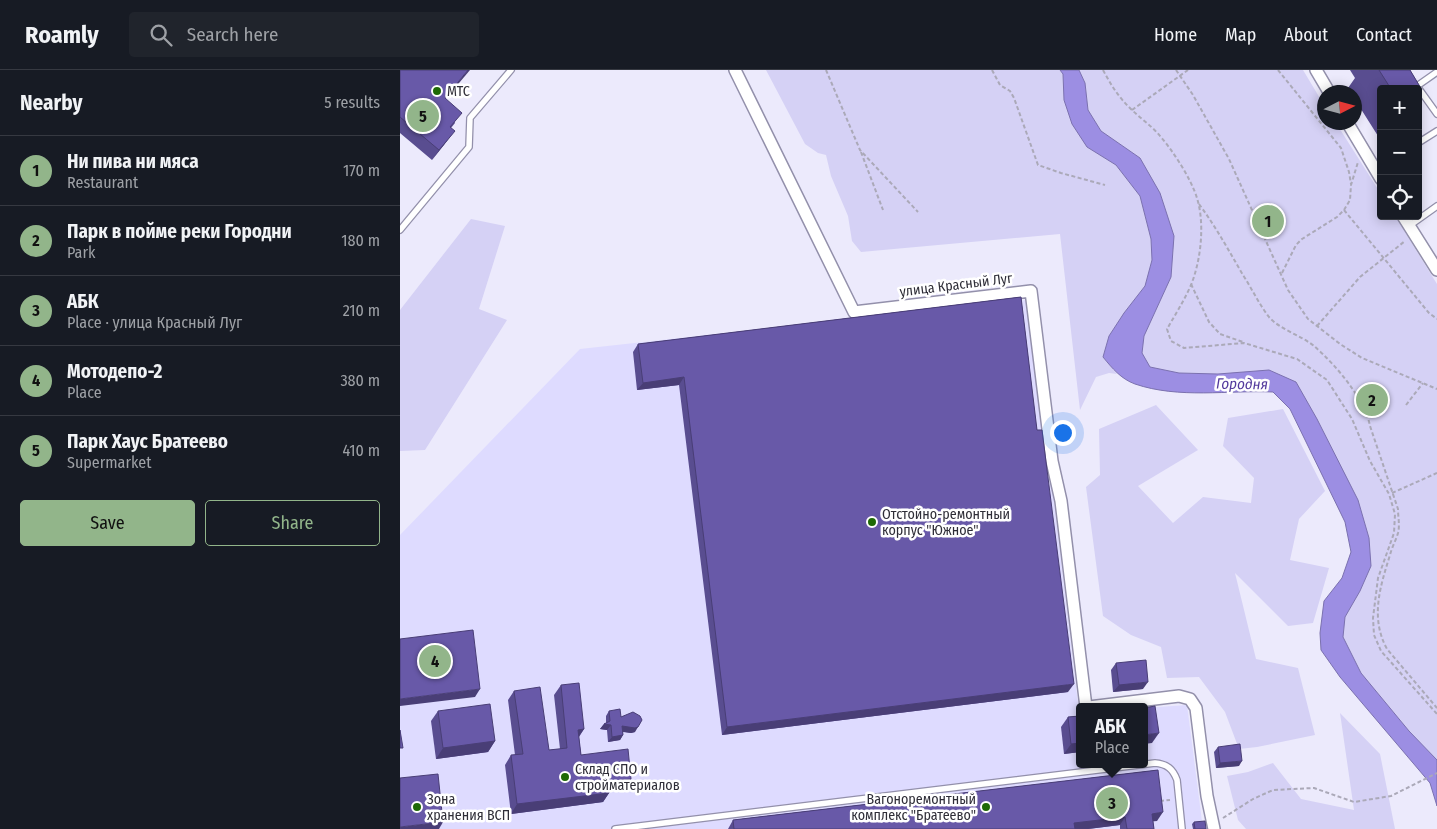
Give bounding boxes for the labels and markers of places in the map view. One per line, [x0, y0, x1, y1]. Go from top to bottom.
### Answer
place label: МТС [447, 83, 470, 100]
marker: МТС [431, 85, 443, 97]
pin: 5 [407, 97, 439, 135]
pin: 1 [1252, 202, 1284, 240]
pin: 2 [1356, 381, 1388, 419]
place label: Отстойно-ремонтный корпус "Южное" [882, 506, 1010, 539]
marker: Отстойно-ремонтный корпус "Южное" [866, 516, 878, 528]
pin: 4 [419, 642, 451, 680]
place label: Склад СПО и стройматериалов [575, 761, 680, 794]
marker: Склад СПО и стройматериалов [559, 771, 571, 783]
pin: 3 [1096, 784, 1128, 822]
place label: Зона хранения ВСП [427, 791, 510, 824]
place label: Вагоноремонтный комплекс "Братеево" [851, 791, 976, 824]
marker: Зона хранения ВСП [411, 801, 423, 813]
marker: Вагоноремонтный комплекс "Братеево" [980, 801, 992, 813]

